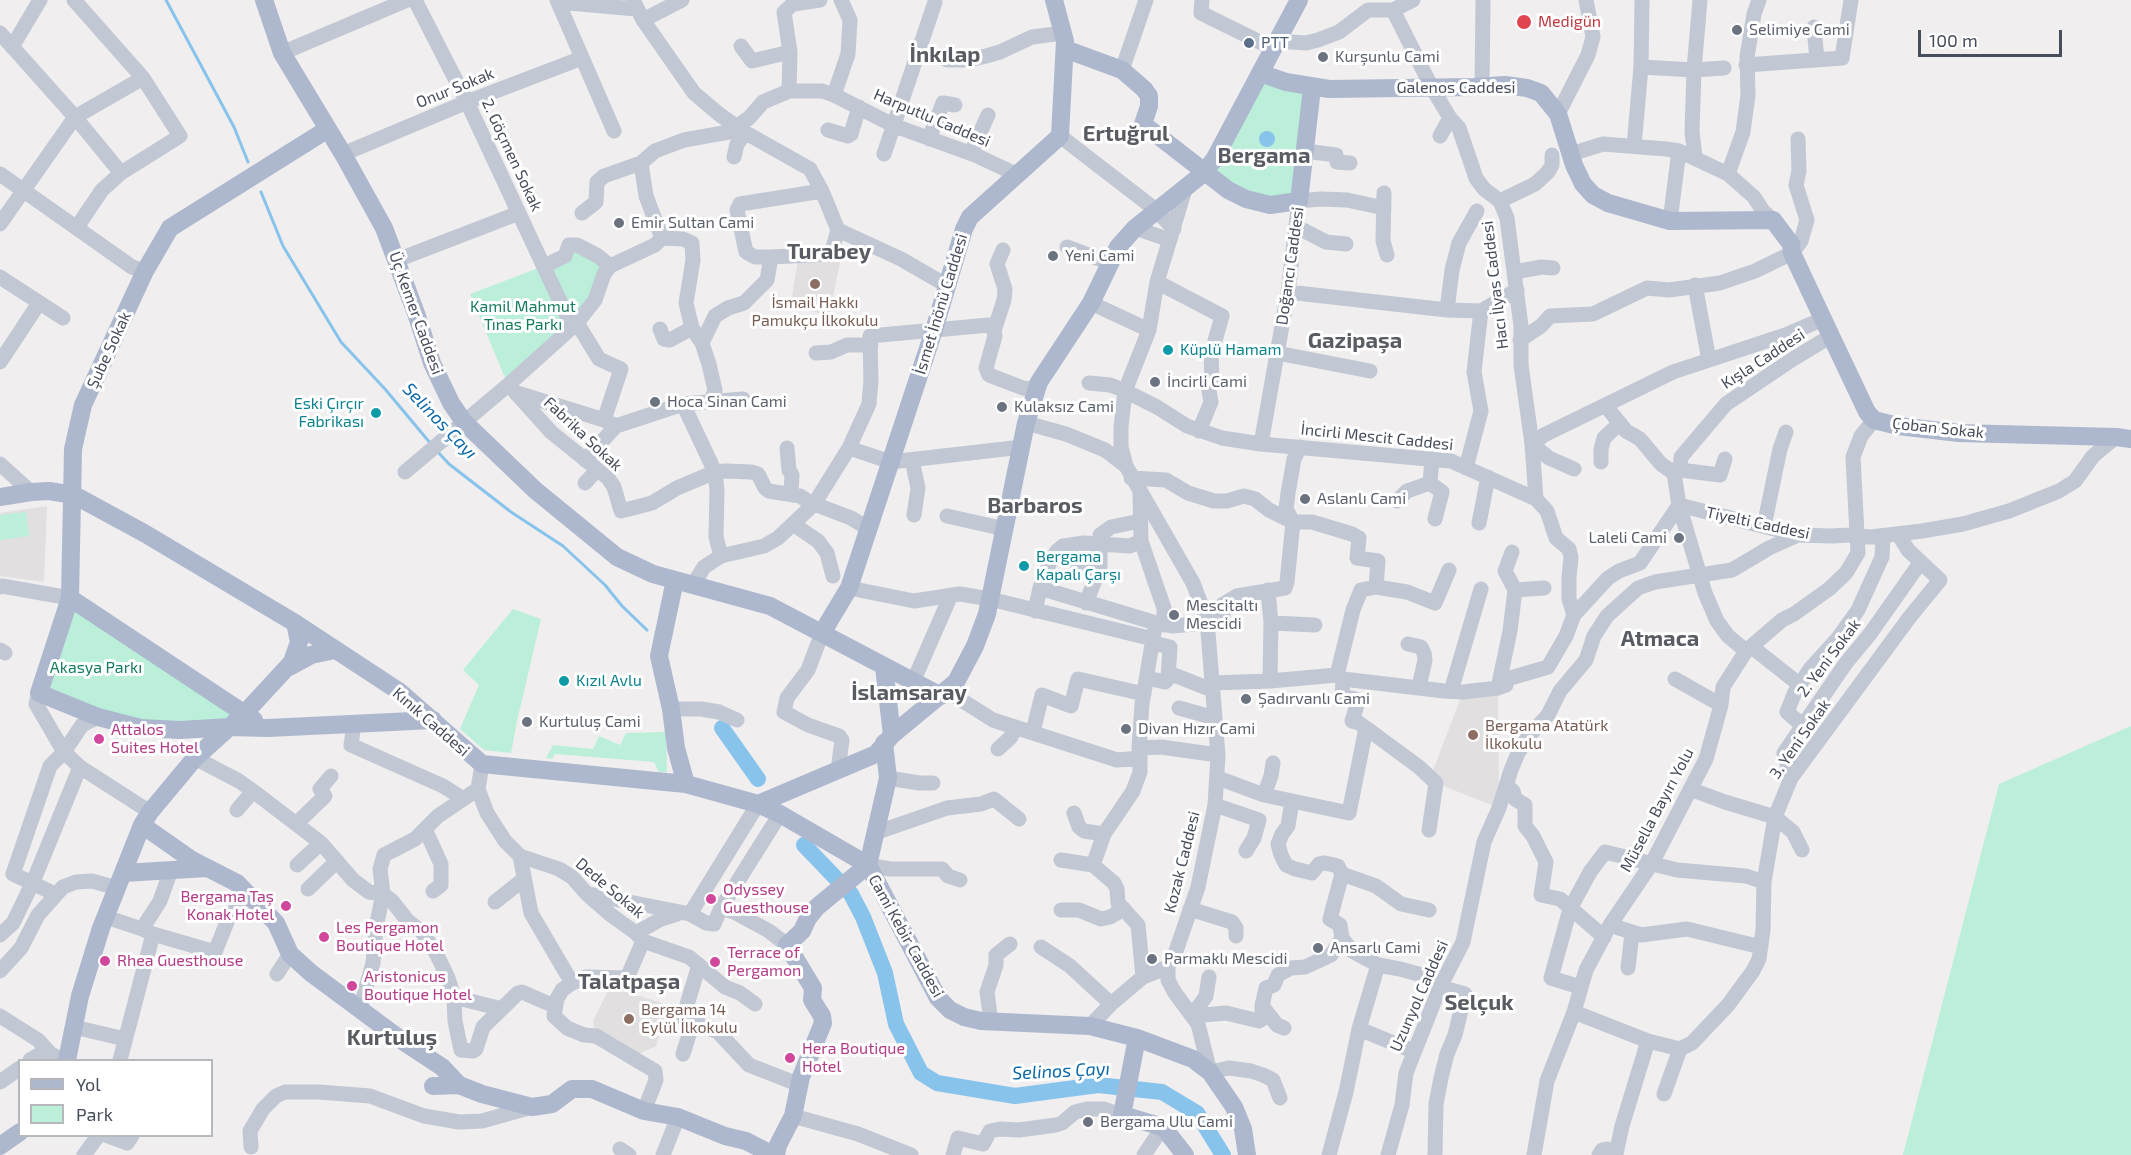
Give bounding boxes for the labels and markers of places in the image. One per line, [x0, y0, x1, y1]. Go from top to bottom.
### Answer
place label: Medigün [1538, 12, 1601, 32]
marker: Medigün [1515, 13, 1533, 31]
place label: Selimiye Cami [1749, 20, 1850, 40]
marker: Selimiye Cami [1730, 23, 1744, 37]
place label: PTT [1261, 33, 1289, 53]
marker: PTT [1242, 36, 1256, 50]
place label: Kurşunlu Cami [1335, 47, 1440, 67]
marker: Kurşunlu Cami [1316, 50, 1330, 64]
place label: Emir Sultan Cami [631, 213, 754, 233]
marker: Emir Sultan Cami [612, 216, 626, 230]
place label: Yeni Cami [1065, 246, 1134, 266]
marker: Yeni Cami [1046, 249, 1060, 263]
marker: İsmail Hakkı Pamukçu İlkokulu [808, 277, 822, 291]
place label: İsmail Hakkı Pamukçu İlkokulu [752, 293, 878, 331]
place label: Küplü Hamam [1180, 340, 1282, 360]
marker: Küplü Hamam [1161, 343, 1175, 357]
place label: İncirli Cami [1167, 372, 1247, 392]
marker: İncirli Cami [1148, 375, 1162, 389]
place label: Hoca Sinan Cami [667, 392, 787, 412]
place label: Eski Çırçır Fabrikası [294, 394, 364, 432]
marker: Hoca Sinan Cami [648, 395, 662, 409]
place label: Kulaksız Cami [1014, 397, 1114, 417]
marker: Kulaksız Cami [995, 400, 1009, 414]
marker: Eski Çırçır Fabrikası [369, 406, 383, 420]
place label: Aslanlı Cami [1317, 489, 1406, 509]
marker: Aslanlı Cami [1298, 492, 1312, 506]
place label: Laleli Cami [1588, 528, 1667, 548]
marker: Laleli Cami [1672, 531, 1686, 545]
place label: Bergama Kapalı Çarşı [1036, 547, 1121, 585]
marker: Bergama Kapalı Çarşı [1017, 559, 1031, 573]
place label: Mescitaltı Mescidi [1186, 596, 1258, 634]
marker: Mescitaltı Mescidi [1167, 608, 1181, 622]
place label: Kızıl Avlu [576, 671, 642, 691]
marker: Kızıl Avlu [557, 674, 571, 688]
place label: Şadırvanlı Cami [1258, 689, 1370, 709]
marker: Şadırvanlı Cami [1239, 692, 1253, 706]
place label: Kurtuluş Cami [539, 712, 641, 732]
marker: Kurtuluş Cami [520, 715, 534, 729]
place label: Bergama Atatürk İlkokulu [1485, 716, 1608, 754]
place label: Divan Hızır Cami [1138, 719, 1255, 739]
place label: Attalos Suites Hotel [111, 720, 199, 758]
marker: Divan Hızır Cami [1119, 722, 1133, 736]
marker: Bergama Atatürk İlkokulu [1466, 728, 1480, 742]
marker: Attalos Suites Hotel [92, 732, 106, 746]
place label: Odyssey Guesthouse [723, 880, 809, 918]
place label: Bergama Taş Konak Hotel [180, 887, 274, 925]
marker: Odyssey Guesthouse [704, 892, 718, 906]
marker: Bergama Taş Konak Hotel [279, 899, 293, 913]
place label: Les Pergamon Boutique Hotel [336, 918, 444, 956]
marker: Les Pergamon Boutique Hotel [317, 930, 331, 944]
place label: Ansarlı Cami [1330, 938, 1421, 958]
marker: Ansarlı Cami [1311, 941, 1325, 955]
place label: Terrace of Pergamon [727, 943, 801, 981]
place label: Parmaklı Mescidi [1164, 949, 1288, 969]
place label: Rhea Guesthouse [117, 951, 243, 971]
marker: Parmaklı Mescidi [1145, 952, 1159, 966]
marker: Rhea Guesthouse [98, 954, 112, 968]
marker: Terrace of Pergamon [708, 955, 722, 969]
place label: Aristonicus Boutique Hotel [364, 967, 472, 1005]
marker: Aristonicus Boutique Hotel [345, 979, 359, 993]
place label: Bergama 14 Eylül İlkokulu [641, 1000, 738, 1038]
marker: Bergama 14 Eylül İlkokulu [622, 1012, 636, 1026]
place label: Hera Boutique Hotel [802, 1039, 905, 1077]
marker: Hera Boutique Hotel [783, 1051, 797, 1065]
place label: Bergama Ulu Cami [1100, 1112, 1233, 1132]
marker: Bergama Ulu Cami [1081, 1115, 1095, 1129]

